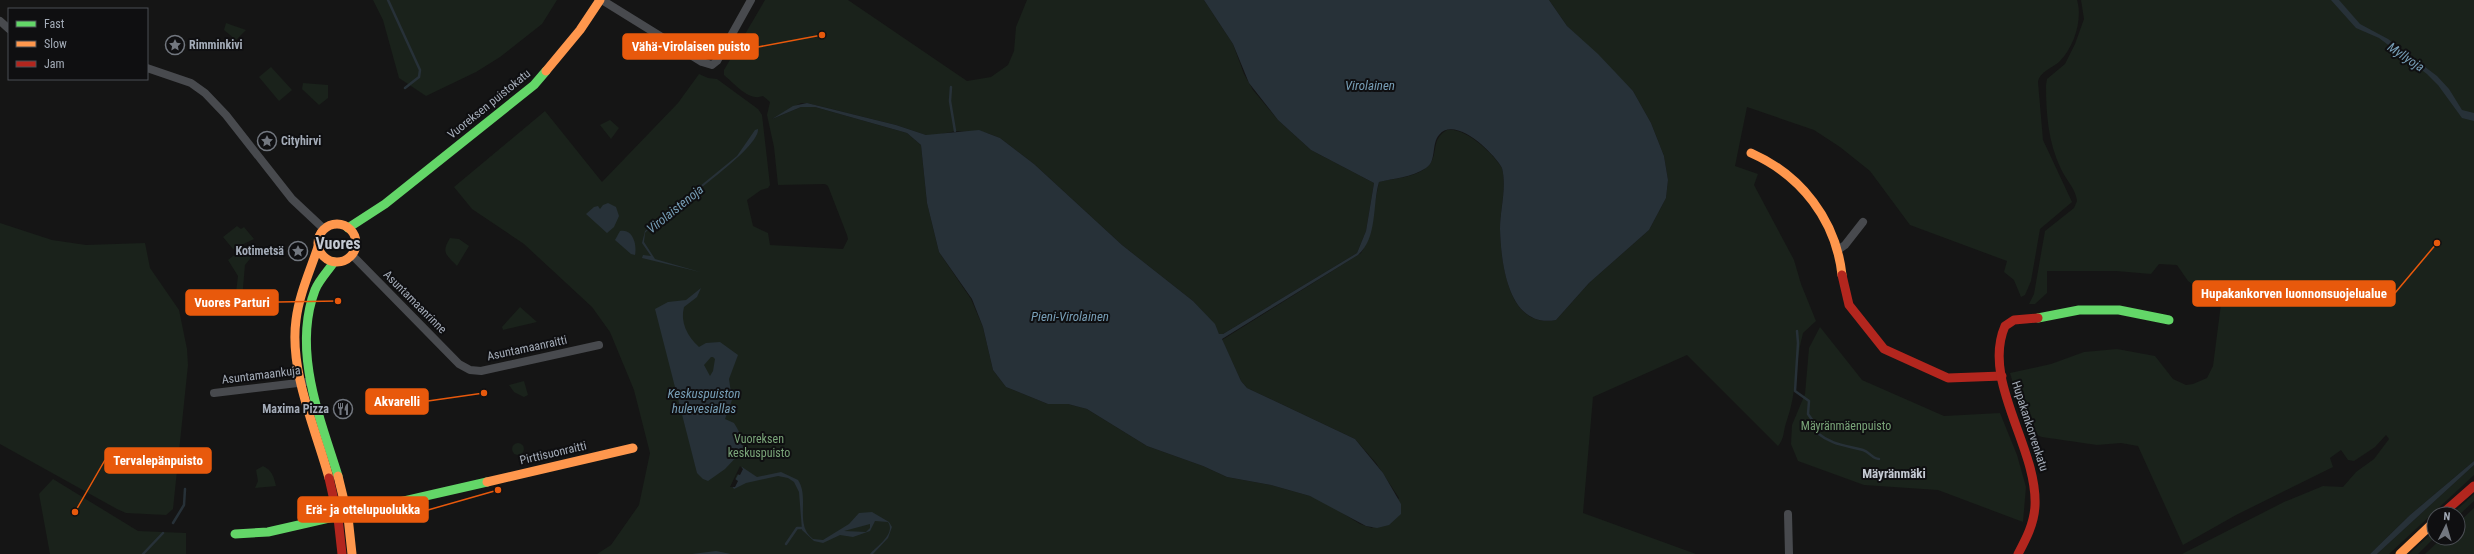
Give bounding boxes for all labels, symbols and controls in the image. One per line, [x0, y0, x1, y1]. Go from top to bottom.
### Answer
legend [8, 8, 148, 80]
text: Fast [44, 17, 65, 31]
place icon: Rimminkivi [164, 34, 186, 56]
callout: Vähä-Virolaisen puisto [623, 34, 758, 59]
text: Slow [44, 37, 67, 51]
place label: Rimminkivi [189, 38, 243, 52]
text: Vähä-Virolaisen puisto [632, 39, 751, 54]
water label: Myllyoja [2385, 39, 2427, 75]
text: Jam [44, 57, 65, 71]
street label: Vuoreksen puistokatu [445, 66, 533, 142]
water label: Virolainen [1345, 78, 1395, 93]
place icon: Cityhirvi [256, 130, 278, 152]
place label: Cityhirvi [281, 134, 321, 148]
water label: Virolaistenoja [644, 182, 706, 236]
district label: Vuores [316, 234, 360, 253]
place icon: Kotimetsä [287, 240, 309, 262]
place label: Kotimetsä [235, 244, 284, 258]
street label: Asuntamaanrinne [381, 268, 450, 337]
callout: Hupakankorven luonnonsuojelualue [2193, 281, 2395, 306]
text: Hupakankorven luonnonsuojelualue [2201, 286, 2387, 301]
callout: Vuores Parturi [186, 290, 278, 315]
text: Vuores Parturi [194, 295, 270, 310]
water label: Pieni-Virolainen [1031, 309, 1109, 324]
street label: Asuntamaanraitti [486, 333, 568, 363]
street label: Asuntamaankuja [221, 363, 301, 387]
street label: Hupakankorvenkatu [2009, 379, 2051, 473]
water label: Keskuspuiston hulevesiallas [668, 386, 740, 416]
callout: Akvarelli [366, 389, 428, 414]
text: Akvarelli [374, 394, 420, 409]
restaurant icon: Maxima Pizza [332, 398, 354, 420]
place label: Maxima Pizza [262, 402, 329, 416]
park label: Mäyränmäenpuisto [1801, 419, 1891, 433]
park label: Vuoreksen keskuspuisto [728, 432, 790, 460]
street label: Pirttisuonraitti [518, 439, 588, 467]
callout: Tervalepänpuisto [105, 448, 211, 473]
text: Tervalepänpuisto [113, 453, 203, 468]
district label: Mäyränmäki [1862, 466, 1926, 481]
callout: Erä- ja ottelupuolukka [298, 497, 428, 522]
text: Erä- ja ottelupuolukka [306, 502, 420, 517]
north arrow [2426, 506, 2466, 546]
text: N [2443, 510, 2451, 523]

